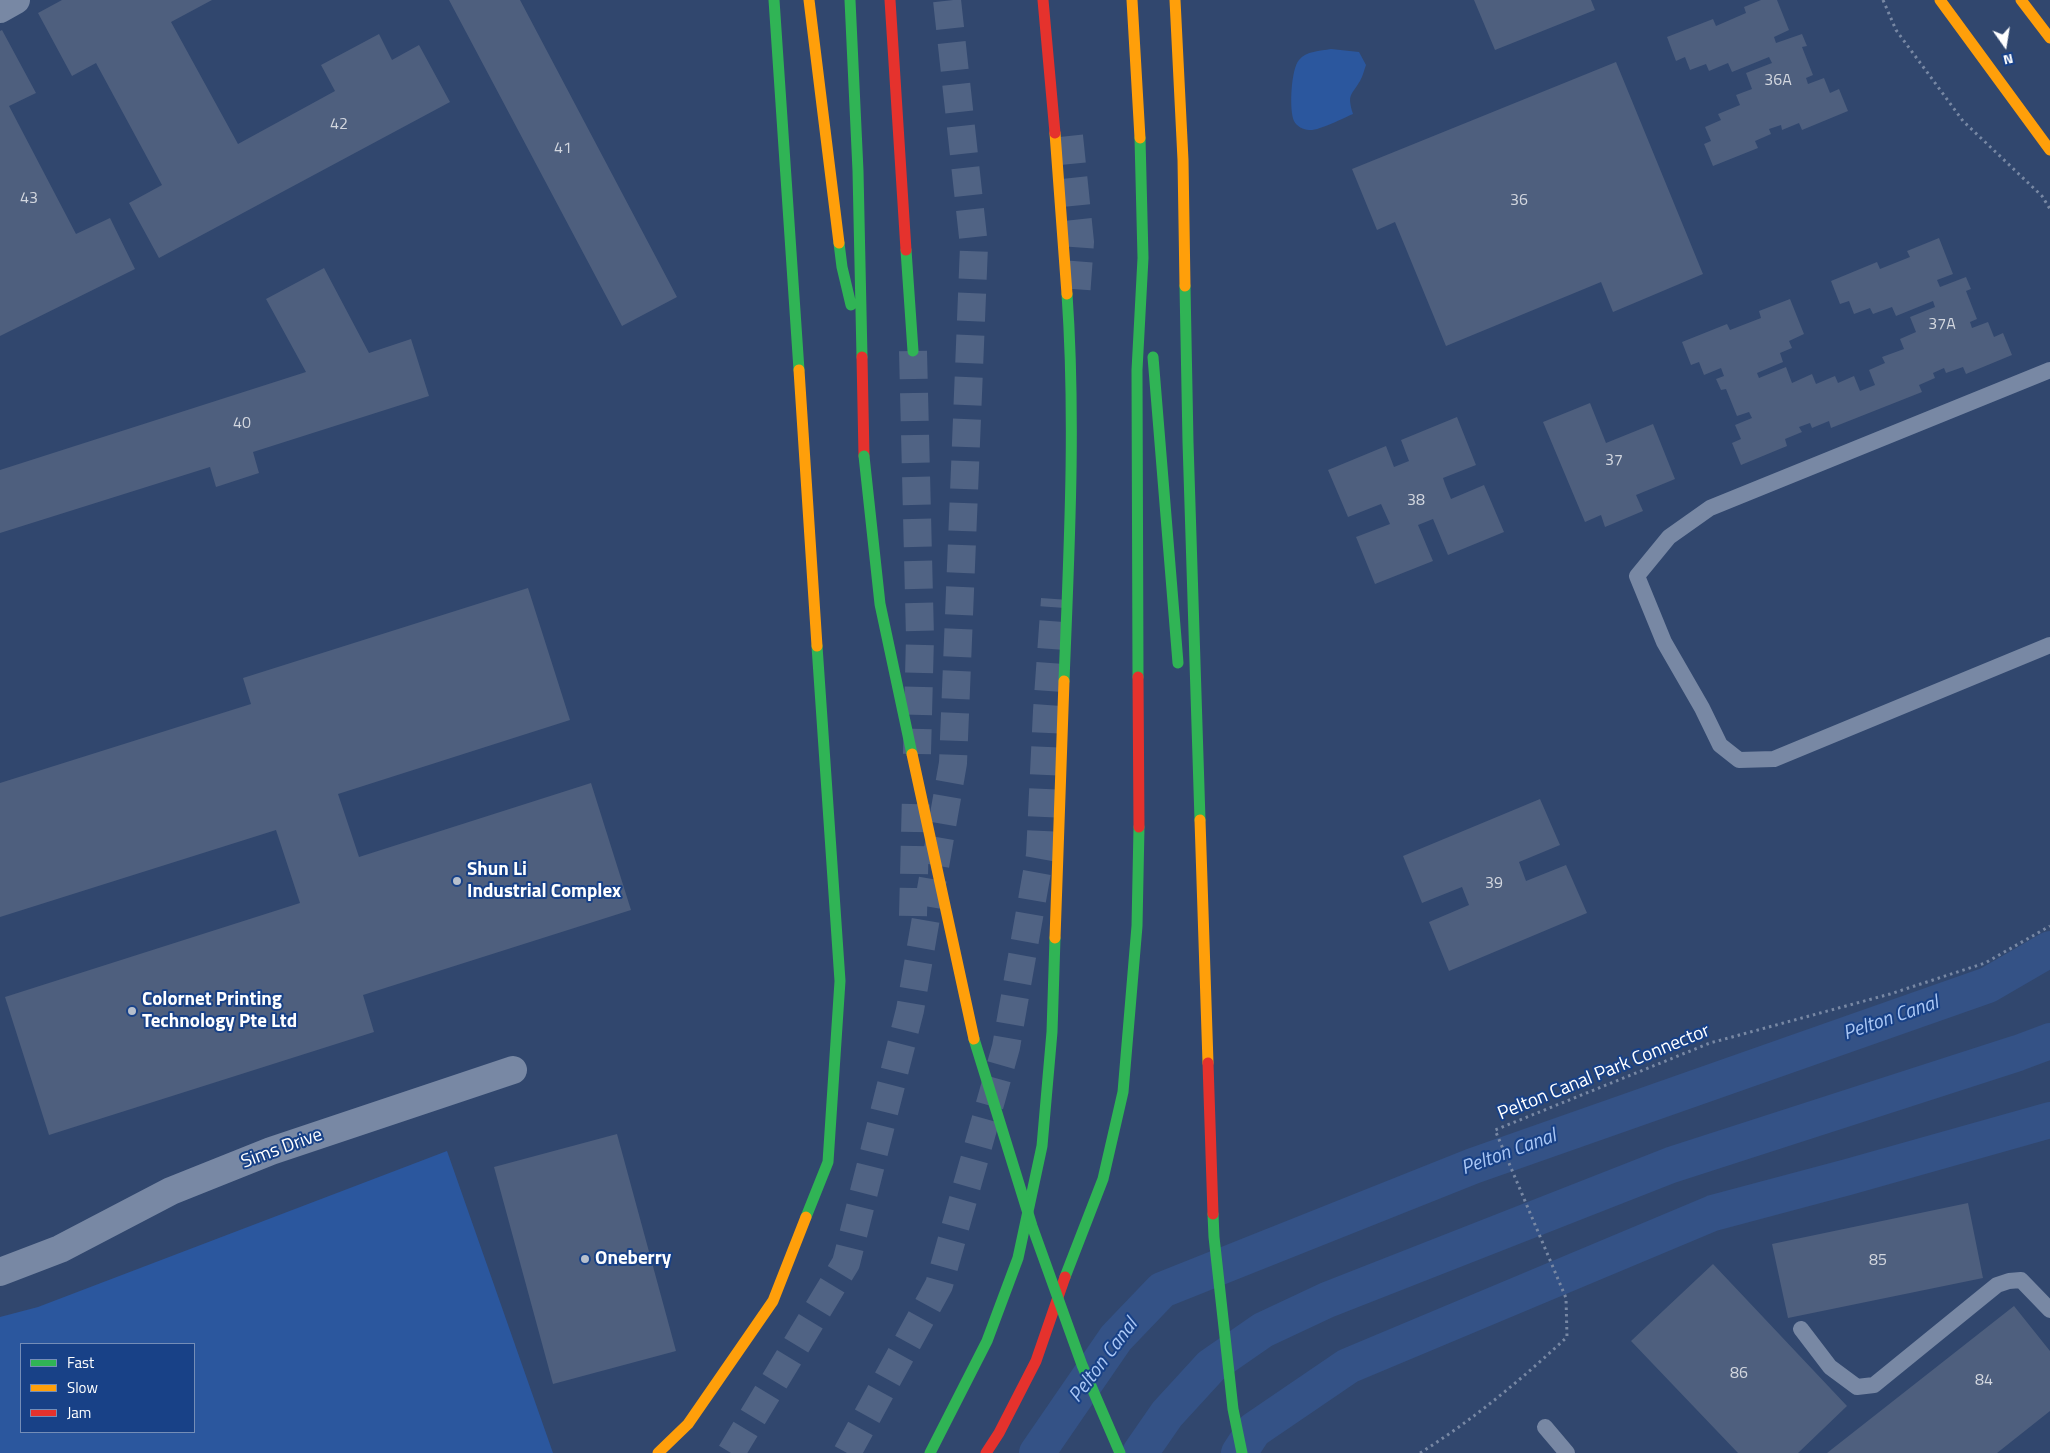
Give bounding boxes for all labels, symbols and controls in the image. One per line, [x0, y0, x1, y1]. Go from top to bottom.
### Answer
north arrow [1980, 20, 2030, 70]
text: N [2001, 49, 2016, 71]
house number: 36A [1764, 71, 1792, 91]
house number: 42 [330, 115, 348, 135]
house number: 41 [554, 139, 572, 159]
house number: 43 [20, 189, 38, 209]
house number: 36 [1510, 191, 1528, 211]
house number: 37A [1928, 315, 1956, 335]
house number: 40 [233, 414, 251, 434]
house number: 37 [1605, 451, 1623, 471]
house number: 38 [1407, 491, 1425, 511]
place label: Shun Li Industrial Complex [467, 859, 621, 903]
house number: 39 [1485, 874, 1503, 894]
marker: Shun Li Industrial Complex [451, 875, 463, 887]
place label: Colornet Printing Technology Pte Ltd [142, 989, 297, 1033]
water label: Pelton Canal [1840, 992, 1942, 1046]
marker: Colornet Printing Technology Pte Ltd [126, 1005, 138, 1017]
street label: Pelton Canal Park Connector [1495, 1020, 1713, 1126]
street label: Sims Drive [238, 1124, 326, 1174]
water label: Pelton Canal [1458, 1125, 1560, 1181]
place label: Oneberry [595, 1248, 671, 1270]
house number: 85 [1869, 1251, 1887, 1271]
marker: Oneberry [579, 1253, 591, 1265]
water label: Pelton Canal [1065, 1314, 1143, 1408]
legend [20, 1343, 195, 1433]
text: Fast [67, 1351, 94, 1374]
house number: 86 [1730, 1364, 1748, 1384]
house number: 84 [1975, 1371, 1993, 1391]
text: Slow [67, 1376, 98, 1399]
text: Jam [67, 1401, 91, 1424]

